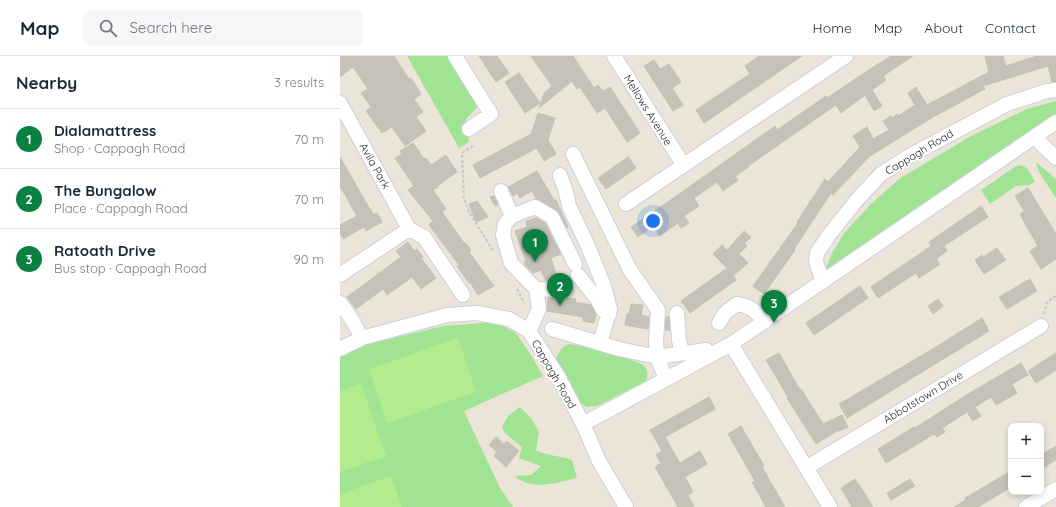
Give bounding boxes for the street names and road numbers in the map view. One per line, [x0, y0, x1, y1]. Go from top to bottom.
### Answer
street label: Mellows Avenue [621, 72, 675, 148]
street label: Cappagh Road [882, 126, 956, 178]
street label: Avila Park [357, 141, 393, 192]
street label: Cappagh Road [529, 337, 579, 411]
street label: Abbotstown Drive [881, 368, 965, 426]

